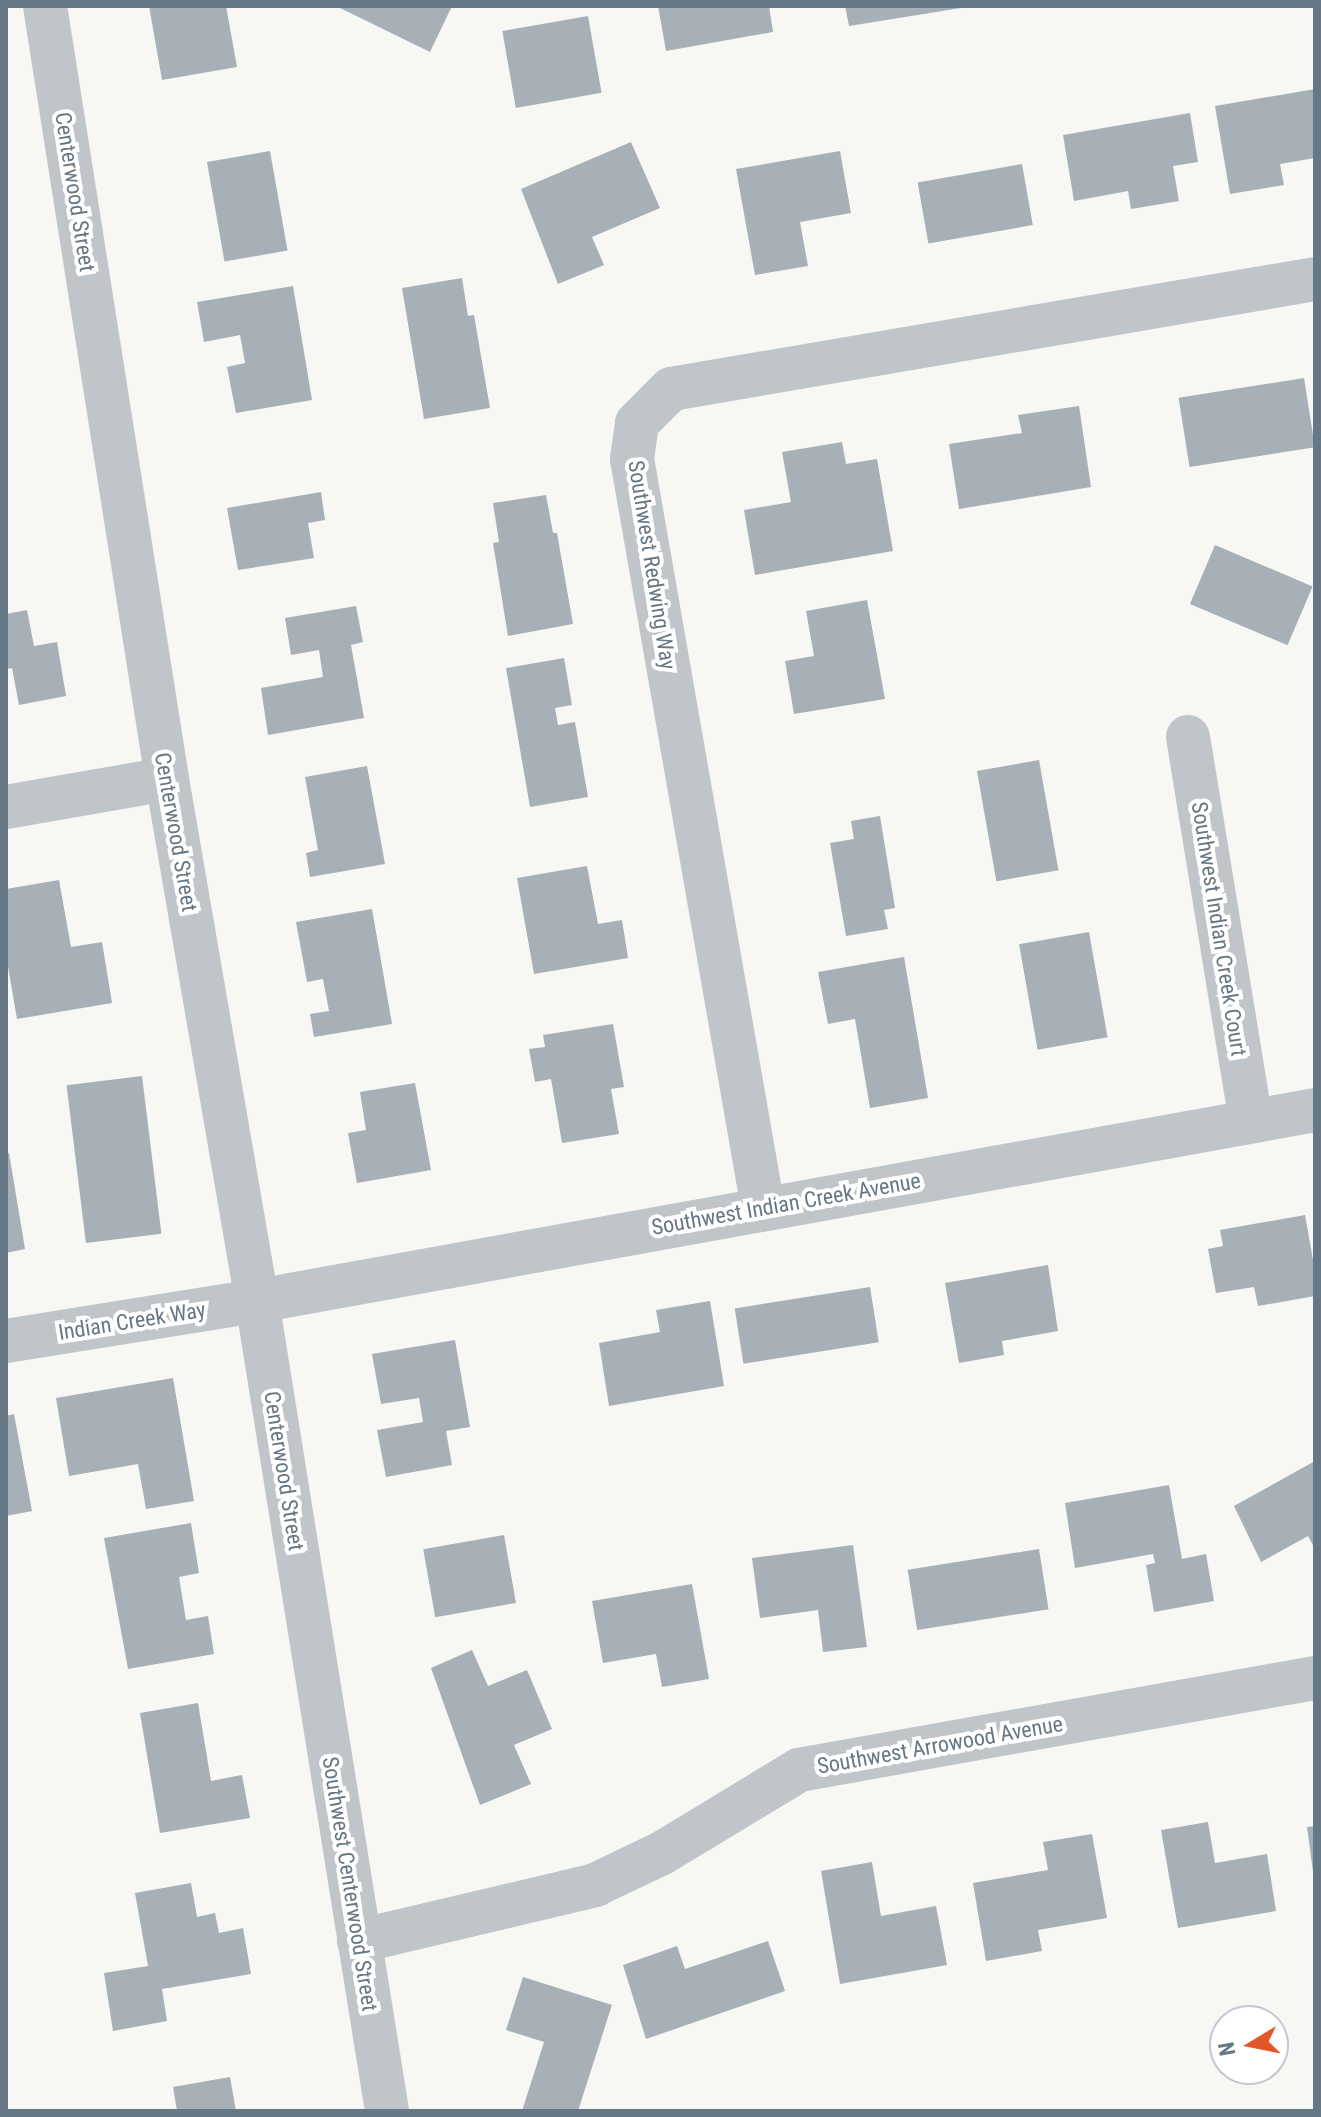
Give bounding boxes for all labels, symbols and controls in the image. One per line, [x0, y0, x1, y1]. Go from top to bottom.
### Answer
street label: Centerwood Street [49, 110, 101, 274]
street label: Southwest Redwing Way [622, 459, 682, 671]
street label: Centerwood Street [149, 750, 203, 914]
street label: Southwest Indian Creek Court [1186, 800, 1252, 1058]
street label: Southwest Indian Creek Avenue [649, 1167, 923, 1241]
street label: Indian Creek Way [56, 1296, 208, 1346]
street label: Centerwood Street [258, 1389, 310, 1553]
street label: Southwest Arrowood Avenue [815, 1710, 1065, 1780]
street label: Southwest Centerwood Street [317, 1755, 383, 2013]
north arrow [1209, 2005, 1289, 2085]
text: N [1213, 2040, 1240, 2058]

